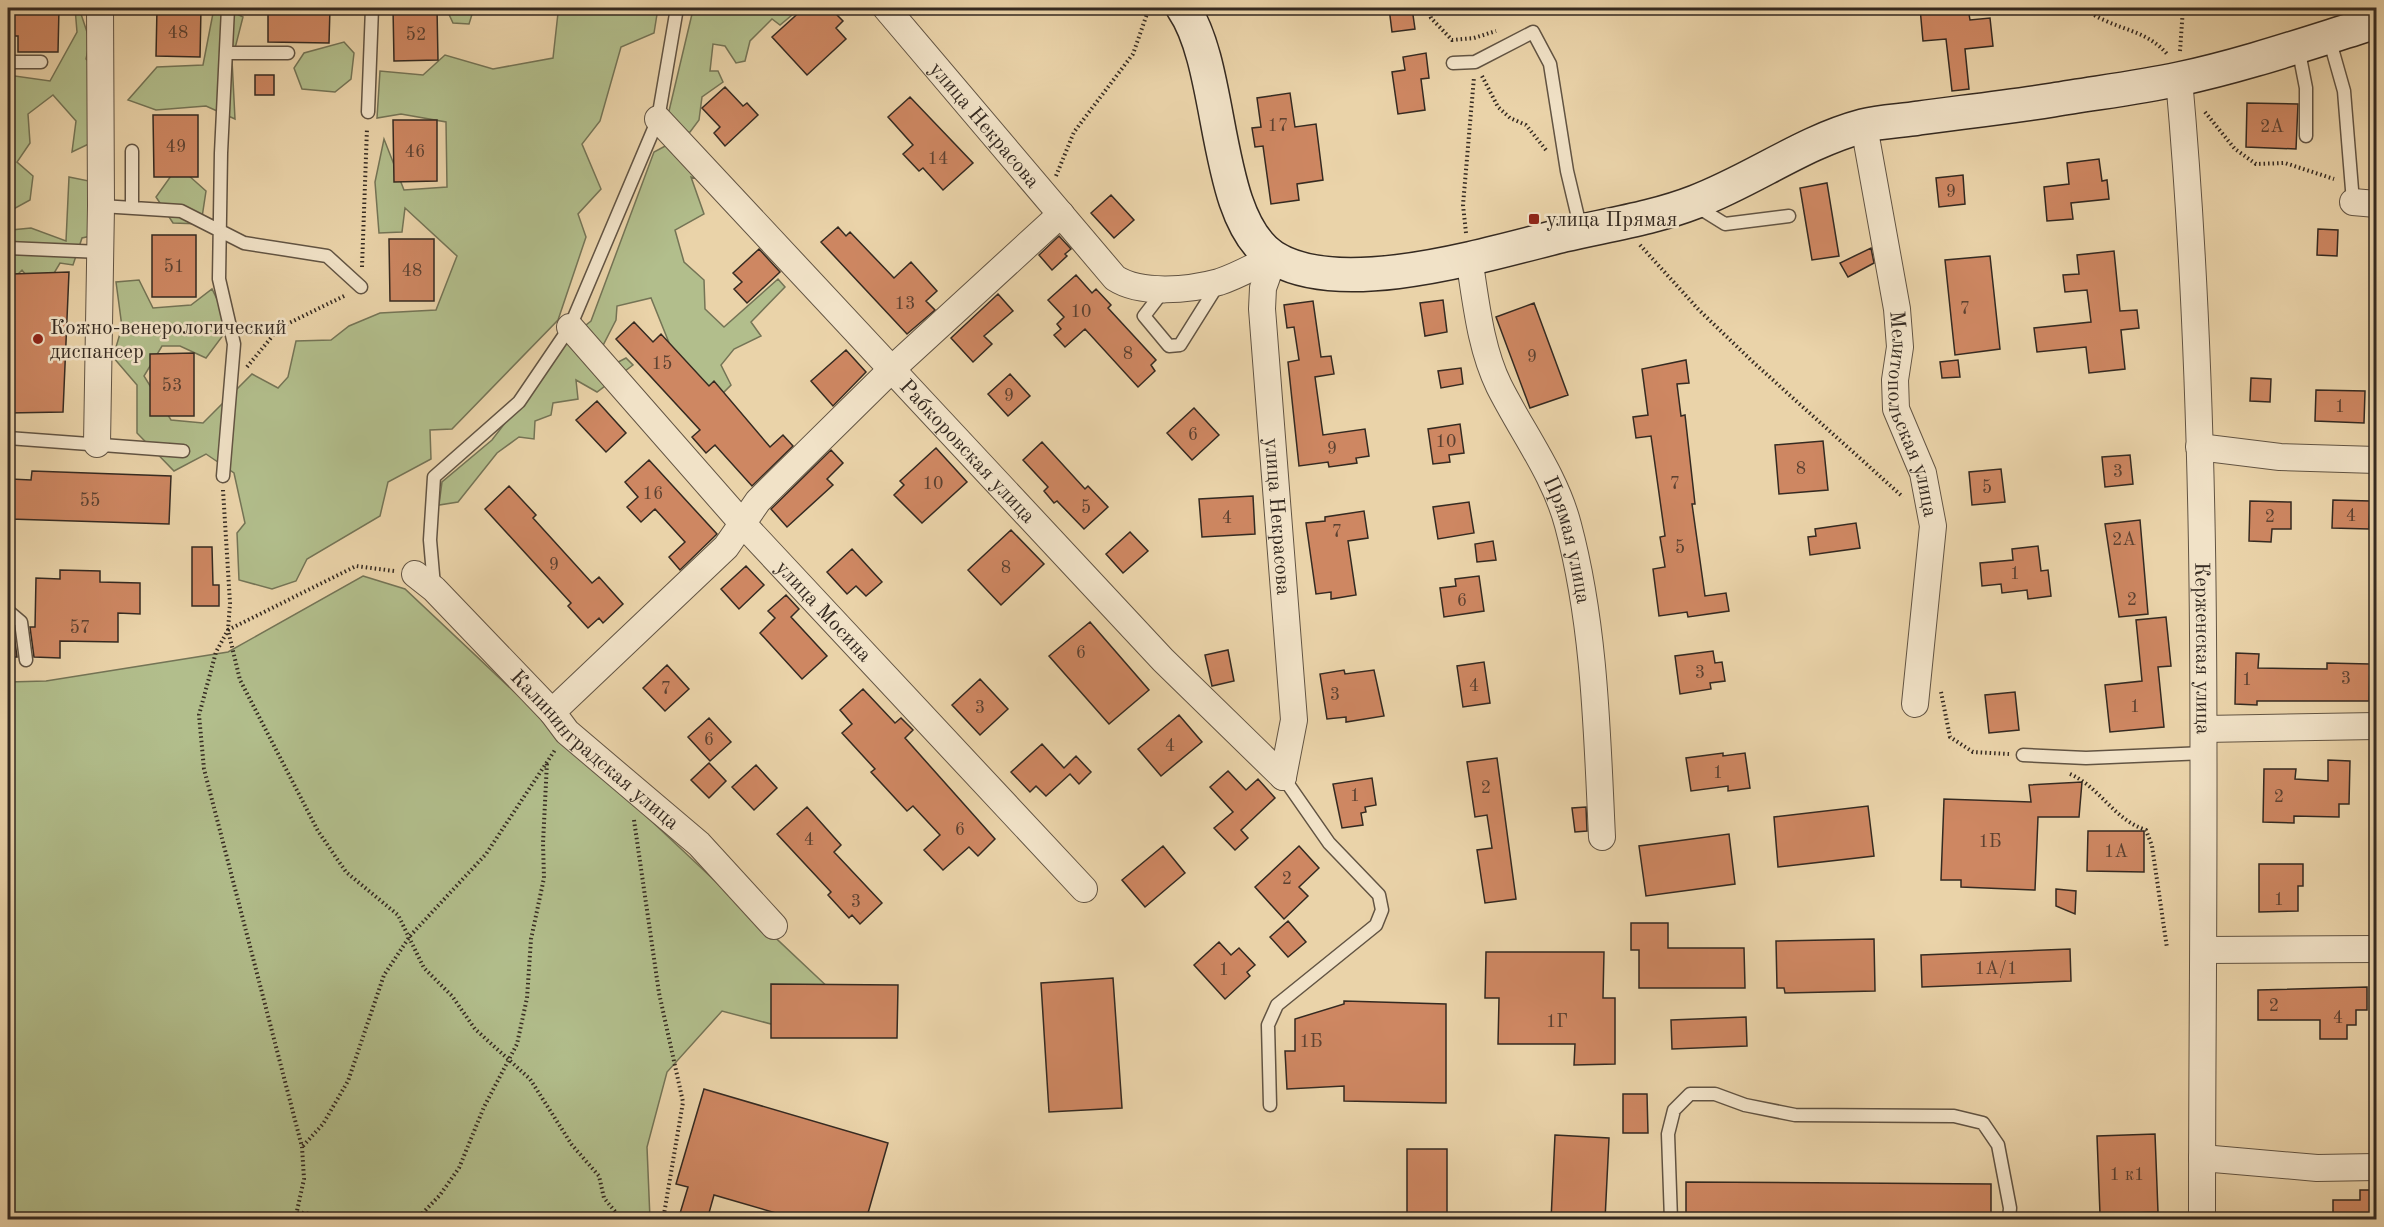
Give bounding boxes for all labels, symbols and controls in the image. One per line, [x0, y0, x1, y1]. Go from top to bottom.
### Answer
house number: 48 [168, 24, 188, 42]
house number: 52 [406, 26, 426, 44]
street label: улица Некрасова [925, 59, 1043, 193]
house number: 17 [1268, 117, 1288, 135]
house number: 2А [2260, 118, 2284, 136]
house number: 49 [166, 138, 186, 156]
house number: 46 [405, 143, 425, 161]
house number: 14 [928, 150, 948, 168]
house number: 9 [1946, 183, 1956, 201]
place label: улица Прямая [1546, 210, 1677, 231]
marker: улица Прямая [1527, 212, 1541, 226]
house number: 51 [164, 258, 184, 276]
house number: 48 [402, 262, 422, 280]
house number: 13 [895, 295, 915, 313]
house number: 7 [1960, 300, 1970, 318]
house number: 10 [1071, 303, 1091, 321]
street label: Мелитопольская улица [1883, 310, 1940, 519]
place label: Кожно-венерологический диспансер [50, 318, 287, 363]
marker: Кожно-венерологический диспансер [31, 332, 45, 346]
house number: 8 [1123, 345, 1133, 363]
house number: 9 [1527, 348, 1537, 366]
house number: 15 [652, 355, 672, 373]
street label: Рабкоровская улица [895, 376, 1039, 528]
house number: 53 [162, 377, 182, 395]
house number: 9 [1004, 387, 1014, 405]
house number: 1 [2335, 398, 2345, 416]
house number: 6 [1188, 426, 1198, 444]
house number: 10 [1436, 433, 1456, 451]
street label: улица Некрасова [1260, 437, 1293, 596]
house number: 9 [1327, 440, 1337, 458]
house number: 8 [1796, 460, 1806, 478]
house number: 3 [2113, 463, 2123, 481]
street label: Прямая улица [1539, 473, 1593, 605]
house number: 10 [923, 475, 943, 493]
house number: 7 [1670, 475, 1680, 493]
house number: 5 [1982, 479, 1992, 497]
house number: 16 [643, 485, 663, 503]
house number: 55 [80, 492, 100, 510]
house number: 5 [1081, 499, 1091, 517]
house number: 4 [2346, 507, 2356, 525]
house number: 2 [2265, 508, 2275, 526]
house number: 4 [1222, 509, 1232, 527]
house number: 7 [1332, 523, 1342, 541]
house number: 2А [2112, 531, 2136, 549]
house number: 5 [1675, 539, 1685, 557]
house number: 9 [549, 556, 559, 574]
street label: улица Мосина [771, 557, 875, 667]
house number: 8 [1001, 559, 1011, 577]
street label: Керженская улица [2190, 562, 2213, 735]
house number: 1 [2010, 565, 2020, 583]
house number: 2 [2127, 591, 2137, 609]
house number: 6 [1457, 592, 1467, 610]
house number: 57 [70, 619, 90, 637]
house number: 6 [1076, 644, 1086, 662]
house number: 3 [1695, 664, 1705, 682]
street label: Калининградская улица [506, 667, 683, 834]
house number: 3 [2341, 670, 2351, 688]
house number: 1 [2242, 671, 2252, 689]
house number: 4 [1469, 677, 1479, 695]
house number: 7 [661, 680, 671, 698]
house number: 3 [1330, 686, 1340, 704]
house number: 1 [2130, 698, 2140, 716]
house number: 3 [975, 699, 985, 717]
house number: 6 [704, 731, 714, 749]
house number: 4 [1165, 737, 1175, 755]
house number: 1 [1713, 764, 1723, 782]
house number: 2 [1481, 779, 1491, 797]
house number: 1 [1350, 787, 1360, 805]
house number: 2 [2274, 788, 2284, 806]
house number: 6 [955, 821, 965, 839]
house number: 4 [804, 831, 814, 849]
house number: 1Б [1978, 833, 2002, 851]
house number: 1А [2104, 843, 2128, 861]
house number: 2 [1282, 870, 1292, 888]
house number: 1 [2274, 891, 2284, 909]
house number: 3 [851, 893, 861, 911]
house number: 1А/1 [1975, 960, 2017, 978]
house number: 1 [1219, 961, 1229, 979]
house number: 2 [2269, 997, 2279, 1015]
house number: 4 [2333, 1009, 2343, 1027]
house number: 1Г [1546, 1013, 1568, 1031]
house number: 1Б [1299, 1033, 1323, 1051]
house number: 1 к1 [2110, 1166, 2144, 1184]

